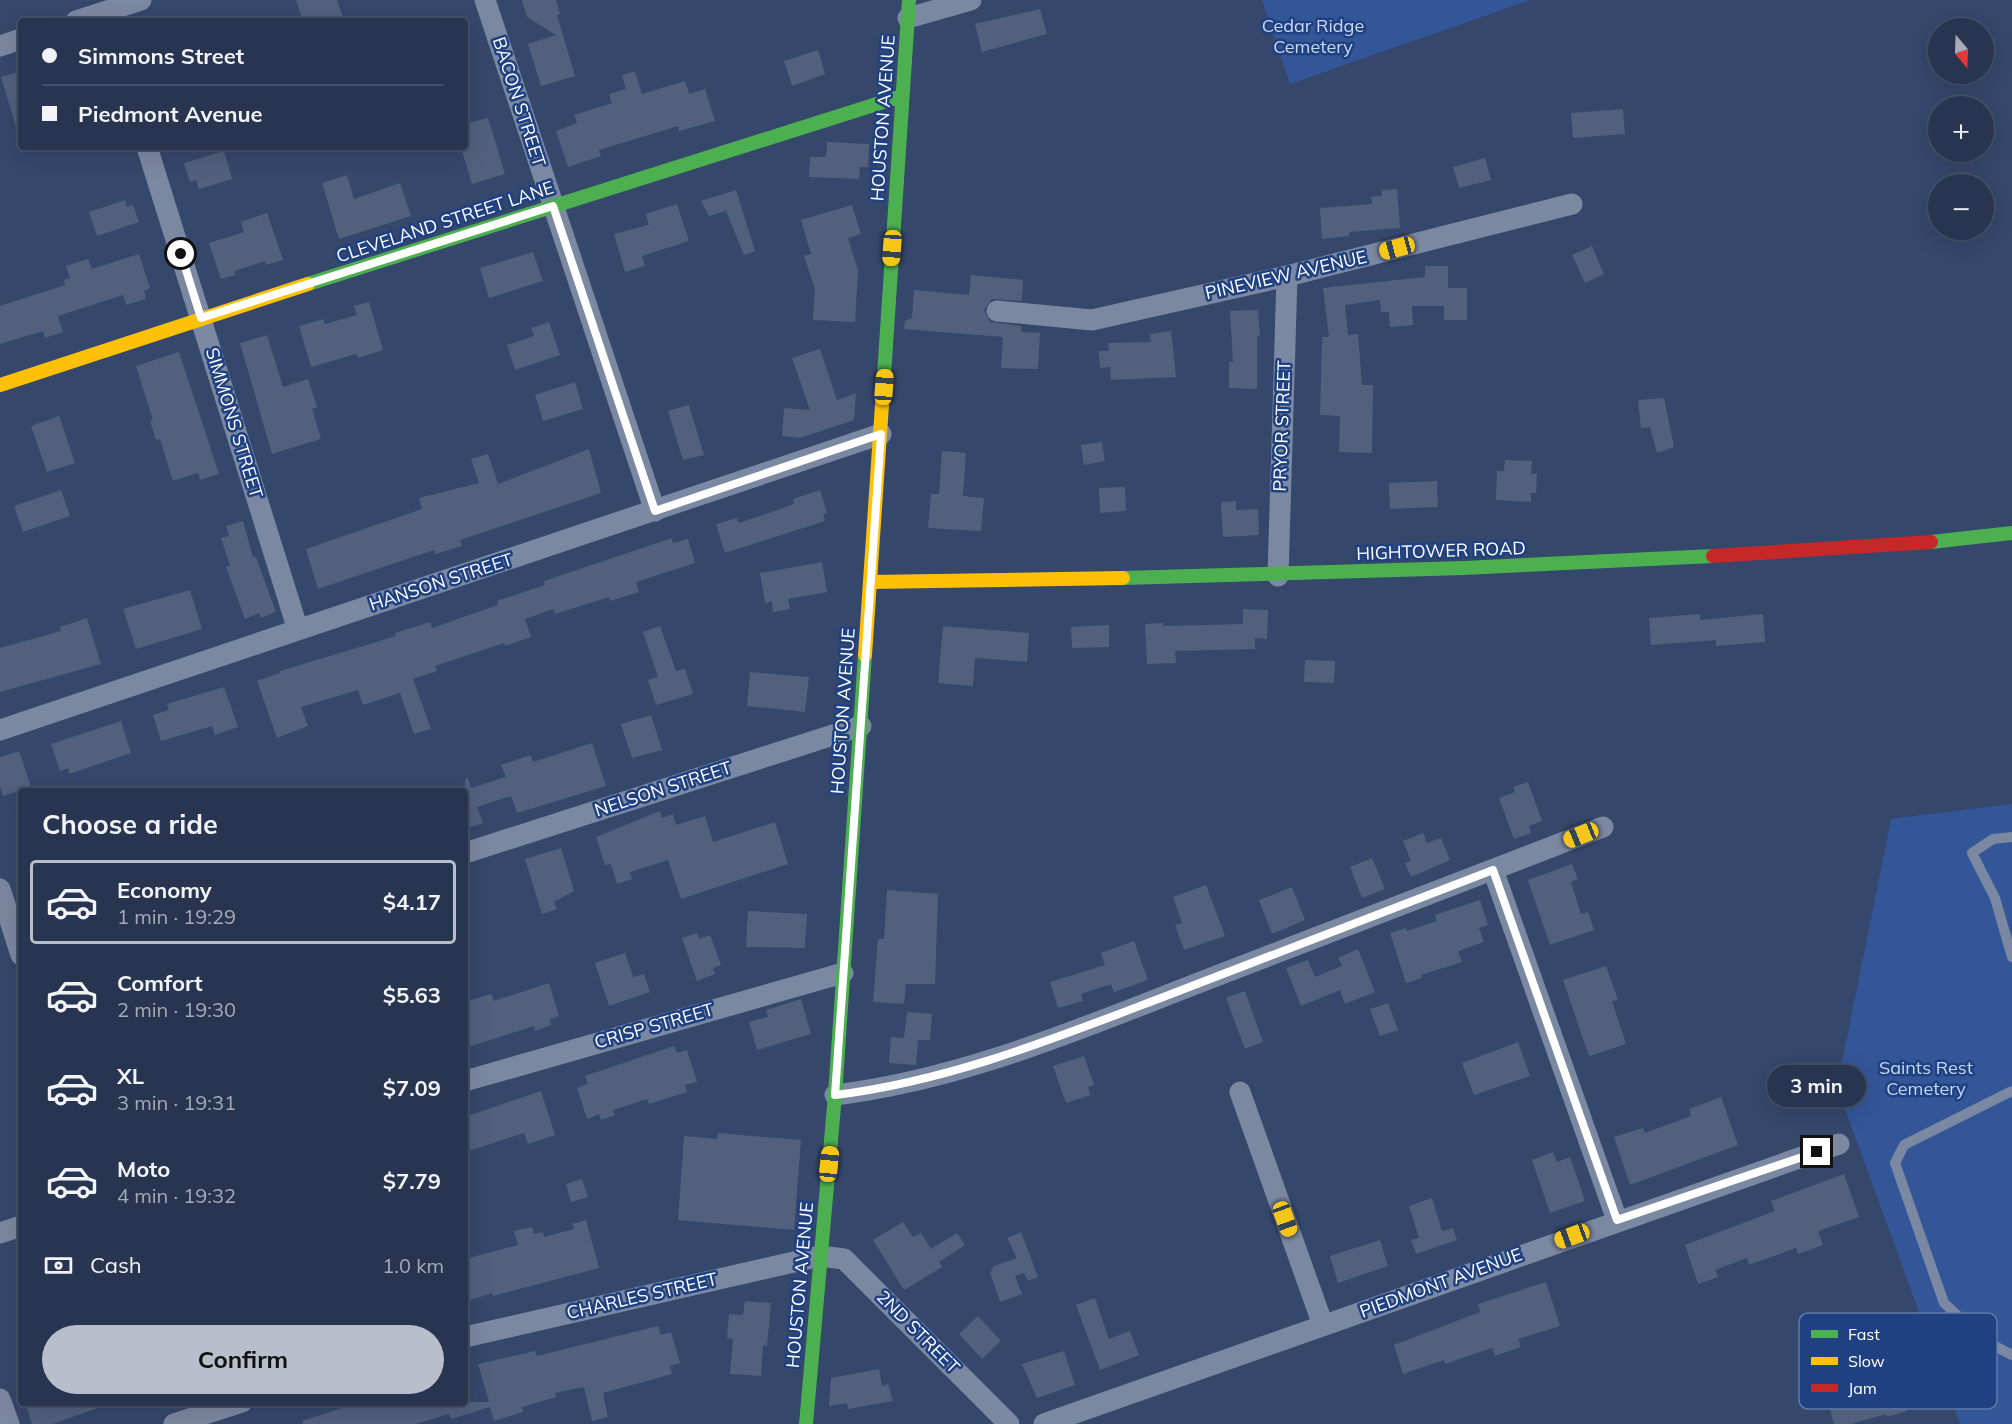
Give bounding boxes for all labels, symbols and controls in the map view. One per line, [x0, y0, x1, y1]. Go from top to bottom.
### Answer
park label: Cedar Ridge Cemetery [1262, 14, 1364, 58]
north arrow [1928, 18, 1994, 84]
map controls [1928, 18, 1994, 240]
street label: BACON STREET [488, 34, 551, 170]
street label: HOUSTON AVENUE [865, 34, 900, 202]
text: Simmons Street [78, 42, 244, 70]
button: + [1928, 96, 1994, 162]
text: Piedmont Avenue [78, 100, 263, 128]
button: − [1928, 174, 1994, 240]
street label: CLEVELAND STREET LANE [333, 175, 557, 268]
car [882, 229, 902, 267]
car [1377, 235, 1417, 261]
route start [167, 240, 194, 267]
street label: PINEVIEW AVENUE [1203, 245, 1369, 304]
street label: SIMMONS STREET [201, 345, 268, 501]
street label: PRYOR STREET [1268, 360, 1295, 492]
car [874, 368, 894, 406]
street label: HIGHTOWER ROAD [1356, 536, 1526, 565]
street label: HANSON STREET [366, 547, 516, 616]
street label: HOUSTON AVENUE [825, 627, 860, 795]
street label: NELSON STREET [591, 755, 734, 822]
text: Choose a ride [42, 807, 218, 841]
car [1561, 820, 1601, 850]
icon: car [45, 875, 99, 929]
text: Economy [117, 876, 212, 904]
text: $4.17 [383, 888, 441, 916]
text: 1 min · 19:29 [117, 904, 236, 929]
icon: car [45, 968, 99, 1022]
text: Comfort [117, 969, 203, 997]
text: $5.63 [383, 981, 441, 1009]
text: 2 min · 19:30 [117, 997, 236, 1022]
street label: CRISP STREET [592, 997, 716, 1054]
park label: Saints Rest Cemetery [1879, 1056, 1973, 1100]
icon: car [45, 1061, 99, 1115]
text: XL [117, 1062, 144, 1090]
callout: 3 min [1768, 1065, 1866, 1107]
text: 3 min [1790, 1073, 1843, 1098]
text: $7.09 [383, 1074, 441, 1102]
text: 3 min · 19:31 [117, 1090, 236, 1115]
route end [1803, 1138, 1830, 1165]
car [818, 1145, 840, 1183]
icon: car [45, 1154, 99, 1208]
text: Moto [117, 1155, 170, 1183]
text: $7.79 [383, 1167, 441, 1195]
text: 4 min · 19:32 [117, 1183, 236, 1208]
car [1270, 1199, 1300, 1239]
street label: HOUSTON AVENUE [781, 1201, 818, 1369]
car [1552, 1221, 1592, 1251]
street label: PIEDMONT AVENUE [1356, 1242, 1525, 1323]
icon: cash [42, 1249, 75, 1282]
text: Cash [90, 1251, 142, 1279]
text: 1.0 km [382, 1253, 444, 1278]
street label: CHARLES STREET [564, 1267, 720, 1324]
street label: 2ND STREET [872, 1285, 965, 1378]
legend [1799, 1313, 1997, 1409]
text: Fast [1848, 1324, 1880, 1344]
button: Confirm [42, 1325, 444, 1394]
text: Slow [1848, 1351, 1885, 1371]
text: Jam [1848, 1378, 1877, 1398]

